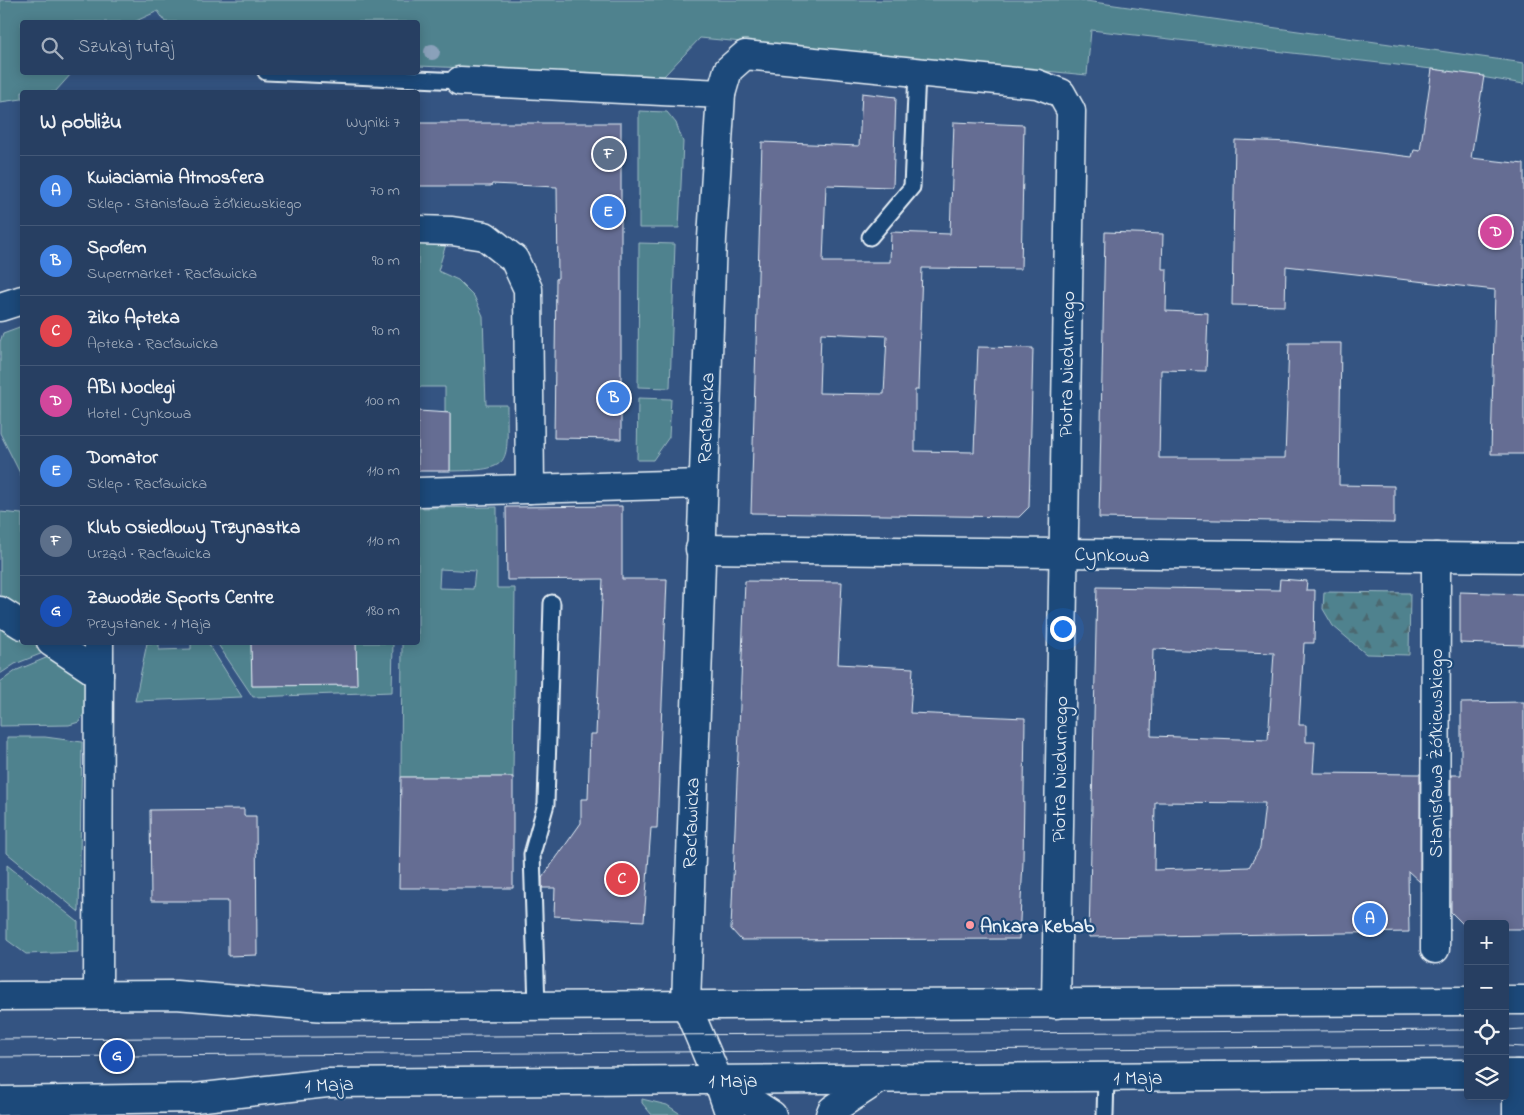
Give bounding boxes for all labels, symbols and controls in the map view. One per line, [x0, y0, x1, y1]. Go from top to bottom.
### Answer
search box [20, 20, 420, 75]
icon: search [38, 34, 66, 62]
text: Szukaj tutaj [78, 34, 174, 61]
text: W pobliżu [40, 108, 122, 138]
text: Wyniki: 7 [346, 111, 400, 135]
pin: F [593, 135, 625, 173]
text: Kwiaciarnia Atmosfera [87, 165, 264, 192]
text: A [51, 179, 61, 203]
text: 70 m [370, 179, 400, 203]
text: Sklep · Stanisława Żółkiewskiego [87, 192, 302, 216]
pin: E [592, 193, 624, 231]
pin: D [1480, 213, 1512, 251]
text: Społem [87, 235, 146, 262]
text: B [51, 249, 61, 273]
text: 90 m [372, 249, 400, 273]
text: Supermarket · Racławicka [87, 262, 257, 286]
street label: Piotra Niedurnego [1053, 291, 1085, 437]
text: Ziko Apteka [87, 305, 180, 332]
text: C [52, 319, 60, 343]
text: 90 m [372, 319, 400, 343]
text: Apteka · Racławicka [87, 332, 218, 356]
street label: Racławicka [691, 372, 724, 464]
text: ABI Noclegi [87, 375, 176, 402]
pin: B [598, 379, 630, 417]
text: D [50, 389, 62, 413]
text: 100 m [365, 389, 400, 413]
text: Hotel · Cynkowa [87, 402, 191, 426]
text: Domator [87, 445, 158, 472]
text: E [51, 459, 61, 483]
text: 110 m [366, 459, 400, 483]
text: Sklep · Racławicka [87, 472, 207, 496]
text: Klub Osiedlowy Trzynastka [87, 515, 300, 542]
text: F [51, 529, 61, 553]
text: 110 m [366, 529, 400, 553]
street label: Cynkowa [1074, 541, 1150, 572]
text: Urząd · Racławicka [87, 542, 211, 566]
text: Zawodzie Sports Centre [87, 585, 274, 612]
text: G [51, 599, 61, 623]
text: 180 m [366, 599, 400, 623]
text: Przystanek · 1 Maja [87, 612, 211, 636]
your location [1050, 616, 1076, 642]
street label: Stanisława Żółkiewskiego [1423, 648, 1453, 858]
street label: Piotra Niedurnego [1046, 696, 1078, 842]
street label: Racławicka [676, 777, 709, 869]
pin: C [606, 860, 638, 898]
pin: A [1354, 900, 1386, 938]
place label: Ankara Kebab [980, 913, 1095, 942]
marker: Ankara Kebab [964, 919, 976, 931]
map controls [1464, 920, 1509, 1100]
button: + [1464, 920, 1509, 965]
button: − [1464, 965, 1509, 1010]
button: locate [1464, 1010, 1509, 1055]
pin: G [101, 1037, 133, 1075]
button: layers [1464, 1055, 1509, 1100]
street label: 1 Maja [1113, 1065, 1163, 1094]
street label: 1 Maja [708, 1068, 758, 1097]
street label: 1 Maja [304, 1071, 354, 1102]

